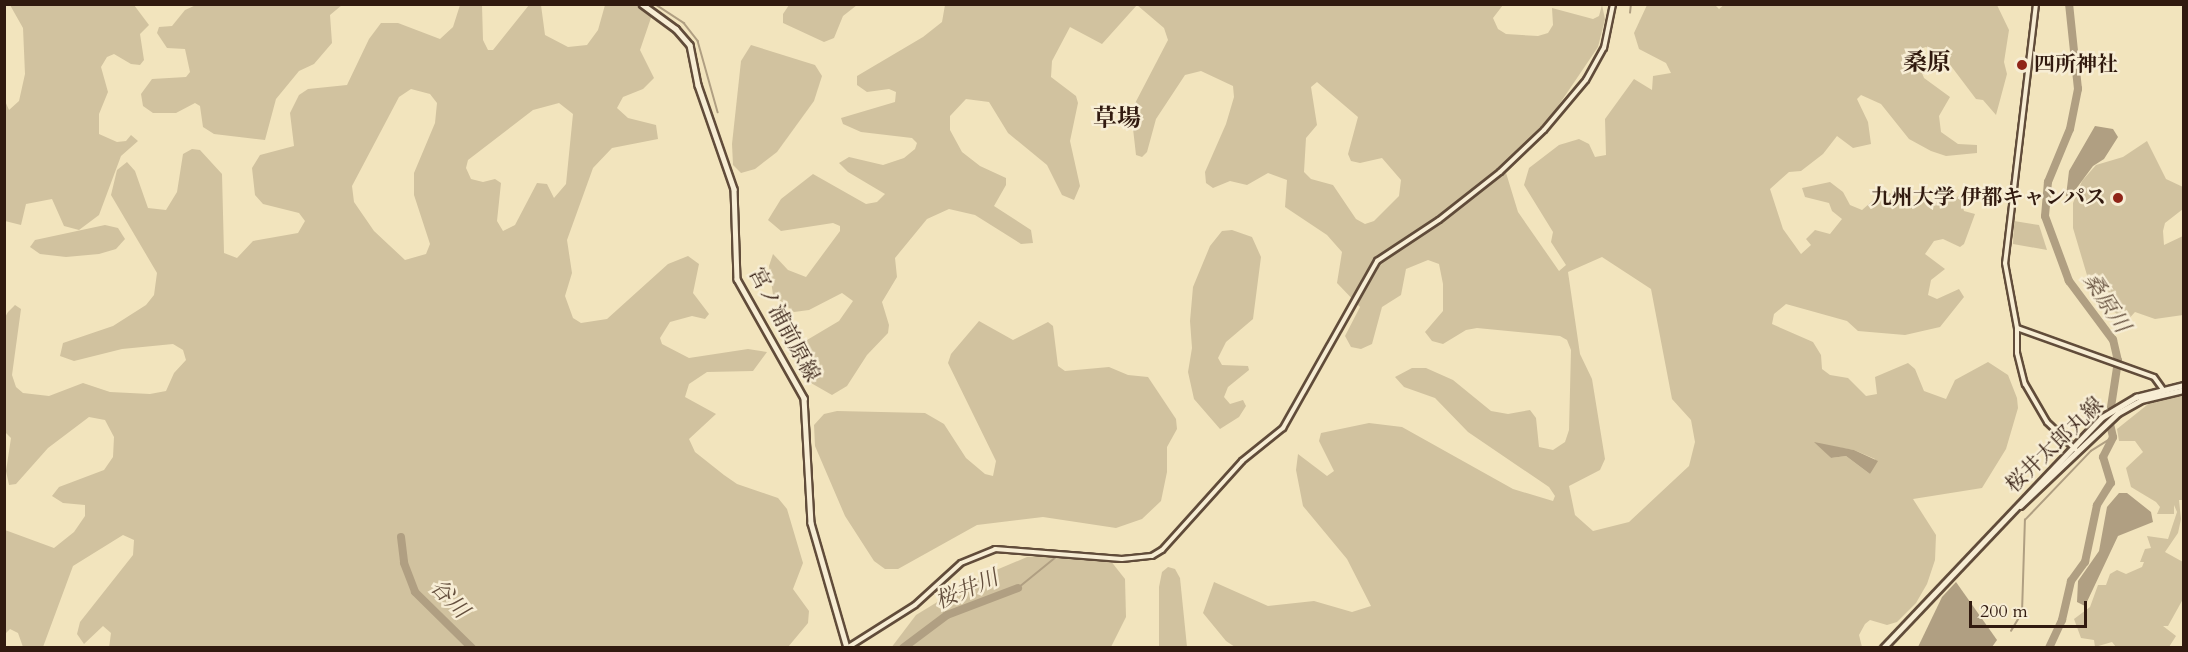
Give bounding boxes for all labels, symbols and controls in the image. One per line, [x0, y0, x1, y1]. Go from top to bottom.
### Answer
district label: 桑原 [1903, 49, 1951, 77]
place label: 四所神社 [2034, 52, 2118, 78]
marker: 四所神社 [2015, 58, 2029, 72]
district label: 草場 [1093, 105, 1141, 133]
place label: 九州大学 伊都キャンパス [1869, 185, 2106, 211]
marker: 九州大学 伊都キャンパス [2111, 191, 2125, 205]
street label: 宮ノ浦前原線 [743, 263, 825, 387]
water label: 桑原川 [2077, 268, 2135, 338]
street label: 桜井太郎丸線 [2001, 392, 2109, 498]
water label: 桜井川 [931, 565, 1003, 615]
water label: 谷川 [424, 574, 474, 624]
scale bar [1972, 589, 2090, 627]
text: 200 m [1980, 599, 2028, 624]

